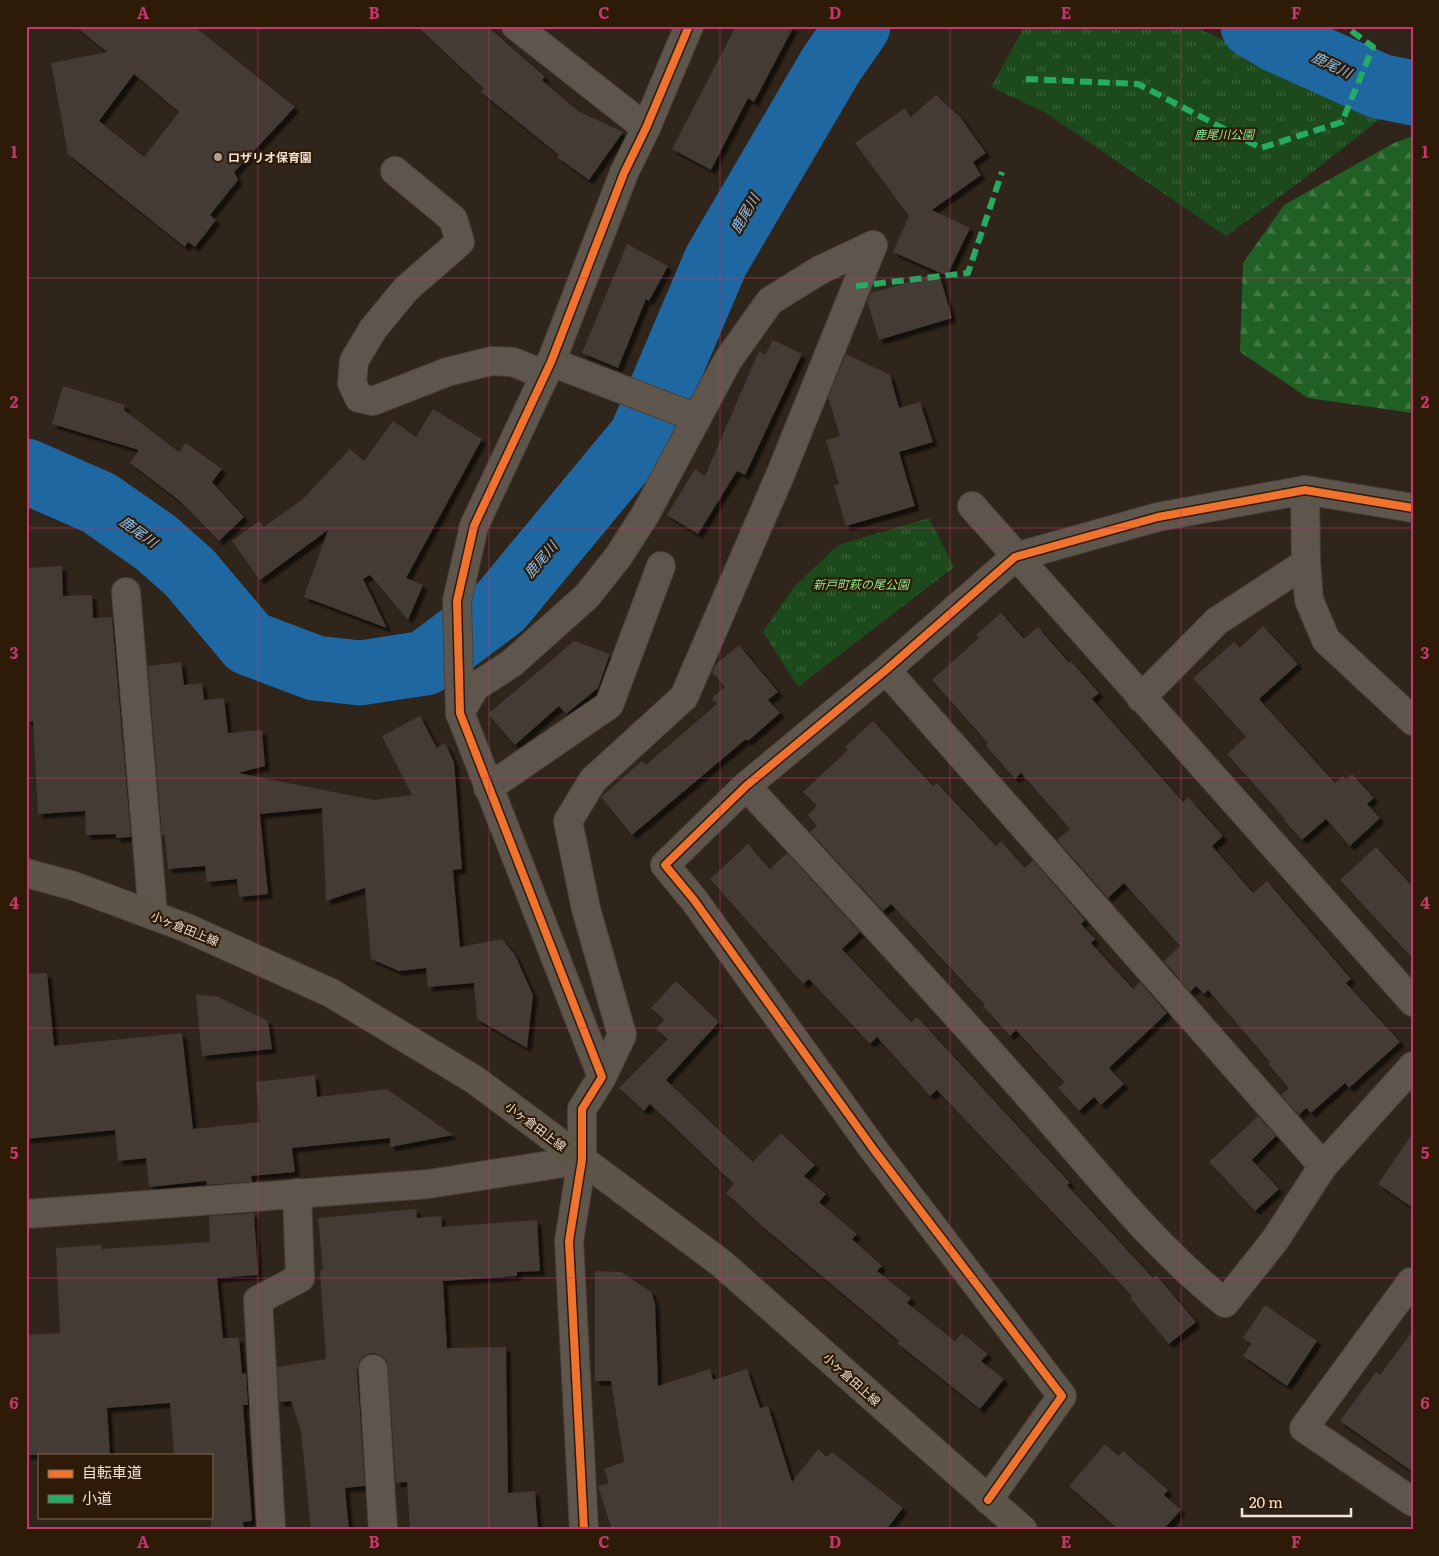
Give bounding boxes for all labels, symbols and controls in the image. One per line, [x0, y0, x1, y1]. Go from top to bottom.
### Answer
text: A [137, 0, 149, 24]
text: B [368, 0, 380, 24]
text: C [598, 0, 610, 24]
text: D [829, 0, 841, 24]
text: E [1061, 0, 1072, 24]
text: F [1291, 0, 1301, 24]
water label: 鹿尾川 [1309, 46, 1357, 83]
park label: 鹿尾川公園 [1194, 125, 1256, 143]
text: 1 [11, 139, 18, 163]
text: 1 [1422, 139, 1429, 163]
place label: ロザリオ保育園 [228, 148, 312, 166]
marker: ロザリオ保育園 [212, 151, 224, 163]
water label: 鹿尾川 [725, 188, 764, 236]
text: 2 [10, 389, 19, 413]
text: 2 [1421, 389, 1430, 413]
water label: 鹿尾川 [116, 511, 163, 553]
water label: 鹿尾川 [519, 535, 562, 582]
park label: 新戸町萩の尾公園 [813, 575, 911, 593]
text: 3 [10, 640, 19, 664]
text: 3 [1421, 640, 1430, 664]
text: 4 [9, 890, 19, 914]
text: 4 [1420, 890, 1430, 914]
street label: 小ヶ倉田上線 [148, 906, 222, 950]
street label: 小ヶ倉田上線 [502, 1097, 570, 1155]
text: 5 [10, 1140, 19, 1164]
text: 5 [1421, 1140, 1430, 1164]
street label: 小ヶ倉田上線 [819, 1348, 885, 1410]
text: 6 [9, 1390, 19, 1414]
text: 6 [1420, 1390, 1430, 1414]
legend [38, 1454, 212, 1518]
text: 自転車道 [82, 1460, 142, 1483]
text: 小道 [82, 1486, 112, 1509]
scale bar [1242, 1486, 1350, 1518]
text: 20 m [1249, 1490, 1283, 1513]
text: A [137, 1529, 149, 1553]
text: B [368, 1529, 380, 1553]
text: C [598, 1529, 610, 1553]
text: D [829, 1529, 841, 1553]
text: E [1061, 1529, 1072, 1553]
text: F [1291, 1529, 1301, 1553]

